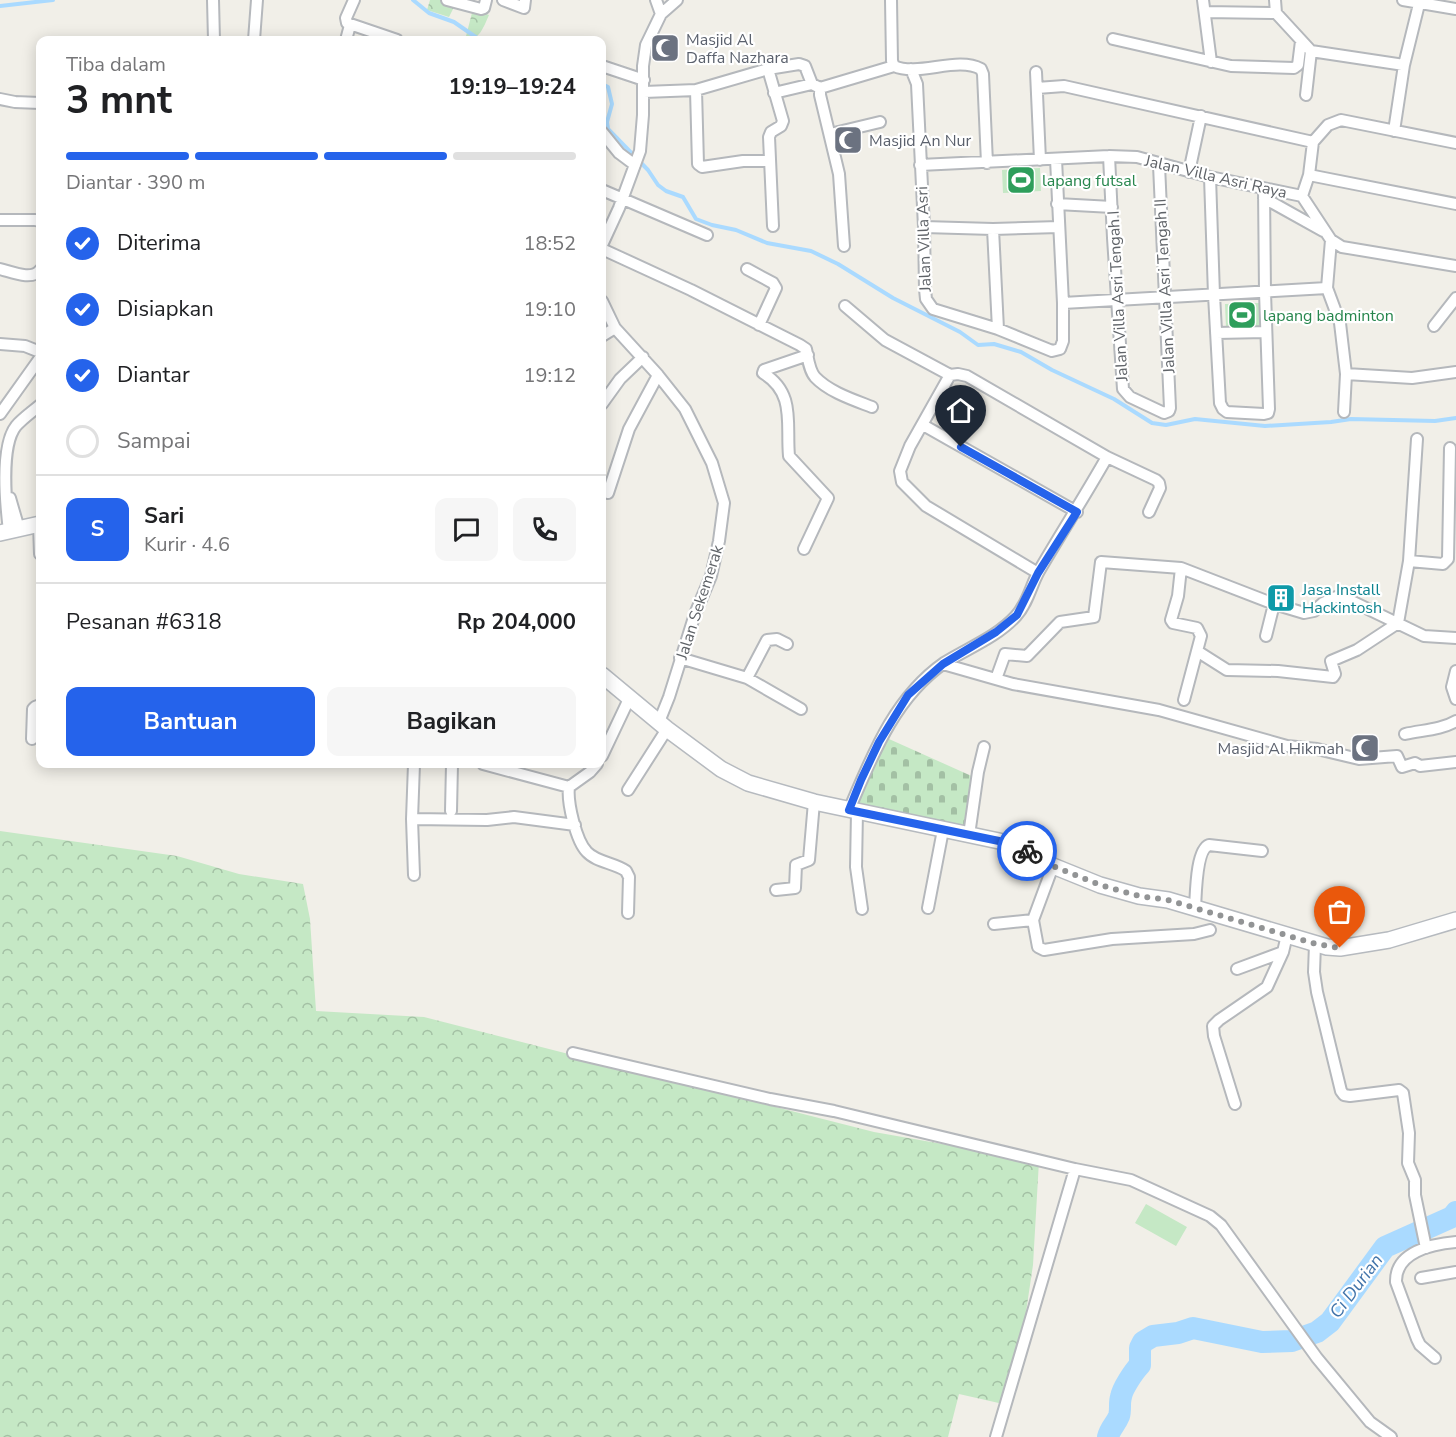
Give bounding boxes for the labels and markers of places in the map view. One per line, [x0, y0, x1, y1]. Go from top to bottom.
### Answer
place label: Masjid Al Daffa Nazhara [686, 29, 789, 69]
mosque icon: Masjid Al Daffa Nazhara [649, 32, 681, 64]
mosque icon: Masjid An Nur [832, 124, 864, 156]
place label: Masjid An Nur [869, 130, 971, 152]
sports icon: lapang futsal [1005, 164, 1037, 196]
place label: lapang futsal [1042, 170, 1137, 192]
sports icon: lapang badminton [1226, 299, 1258, 331]
place label: lapang badminton [1263, 305, 1394, 327]
pin [935, 385, 986, 447]
place label: Jasa Install Hackintosh [1301, 579, 1382, 619]
building icon: Jasa Install Hackintosh [1265, 582, 1297, 614]
mosque icon: Masjid Al Hikmah [1349, 732, 1381, 764]
place label: Masjid Al Hikmah [1218, 738, 1344, 760]
pin [1314, 886, 1365, 948]

